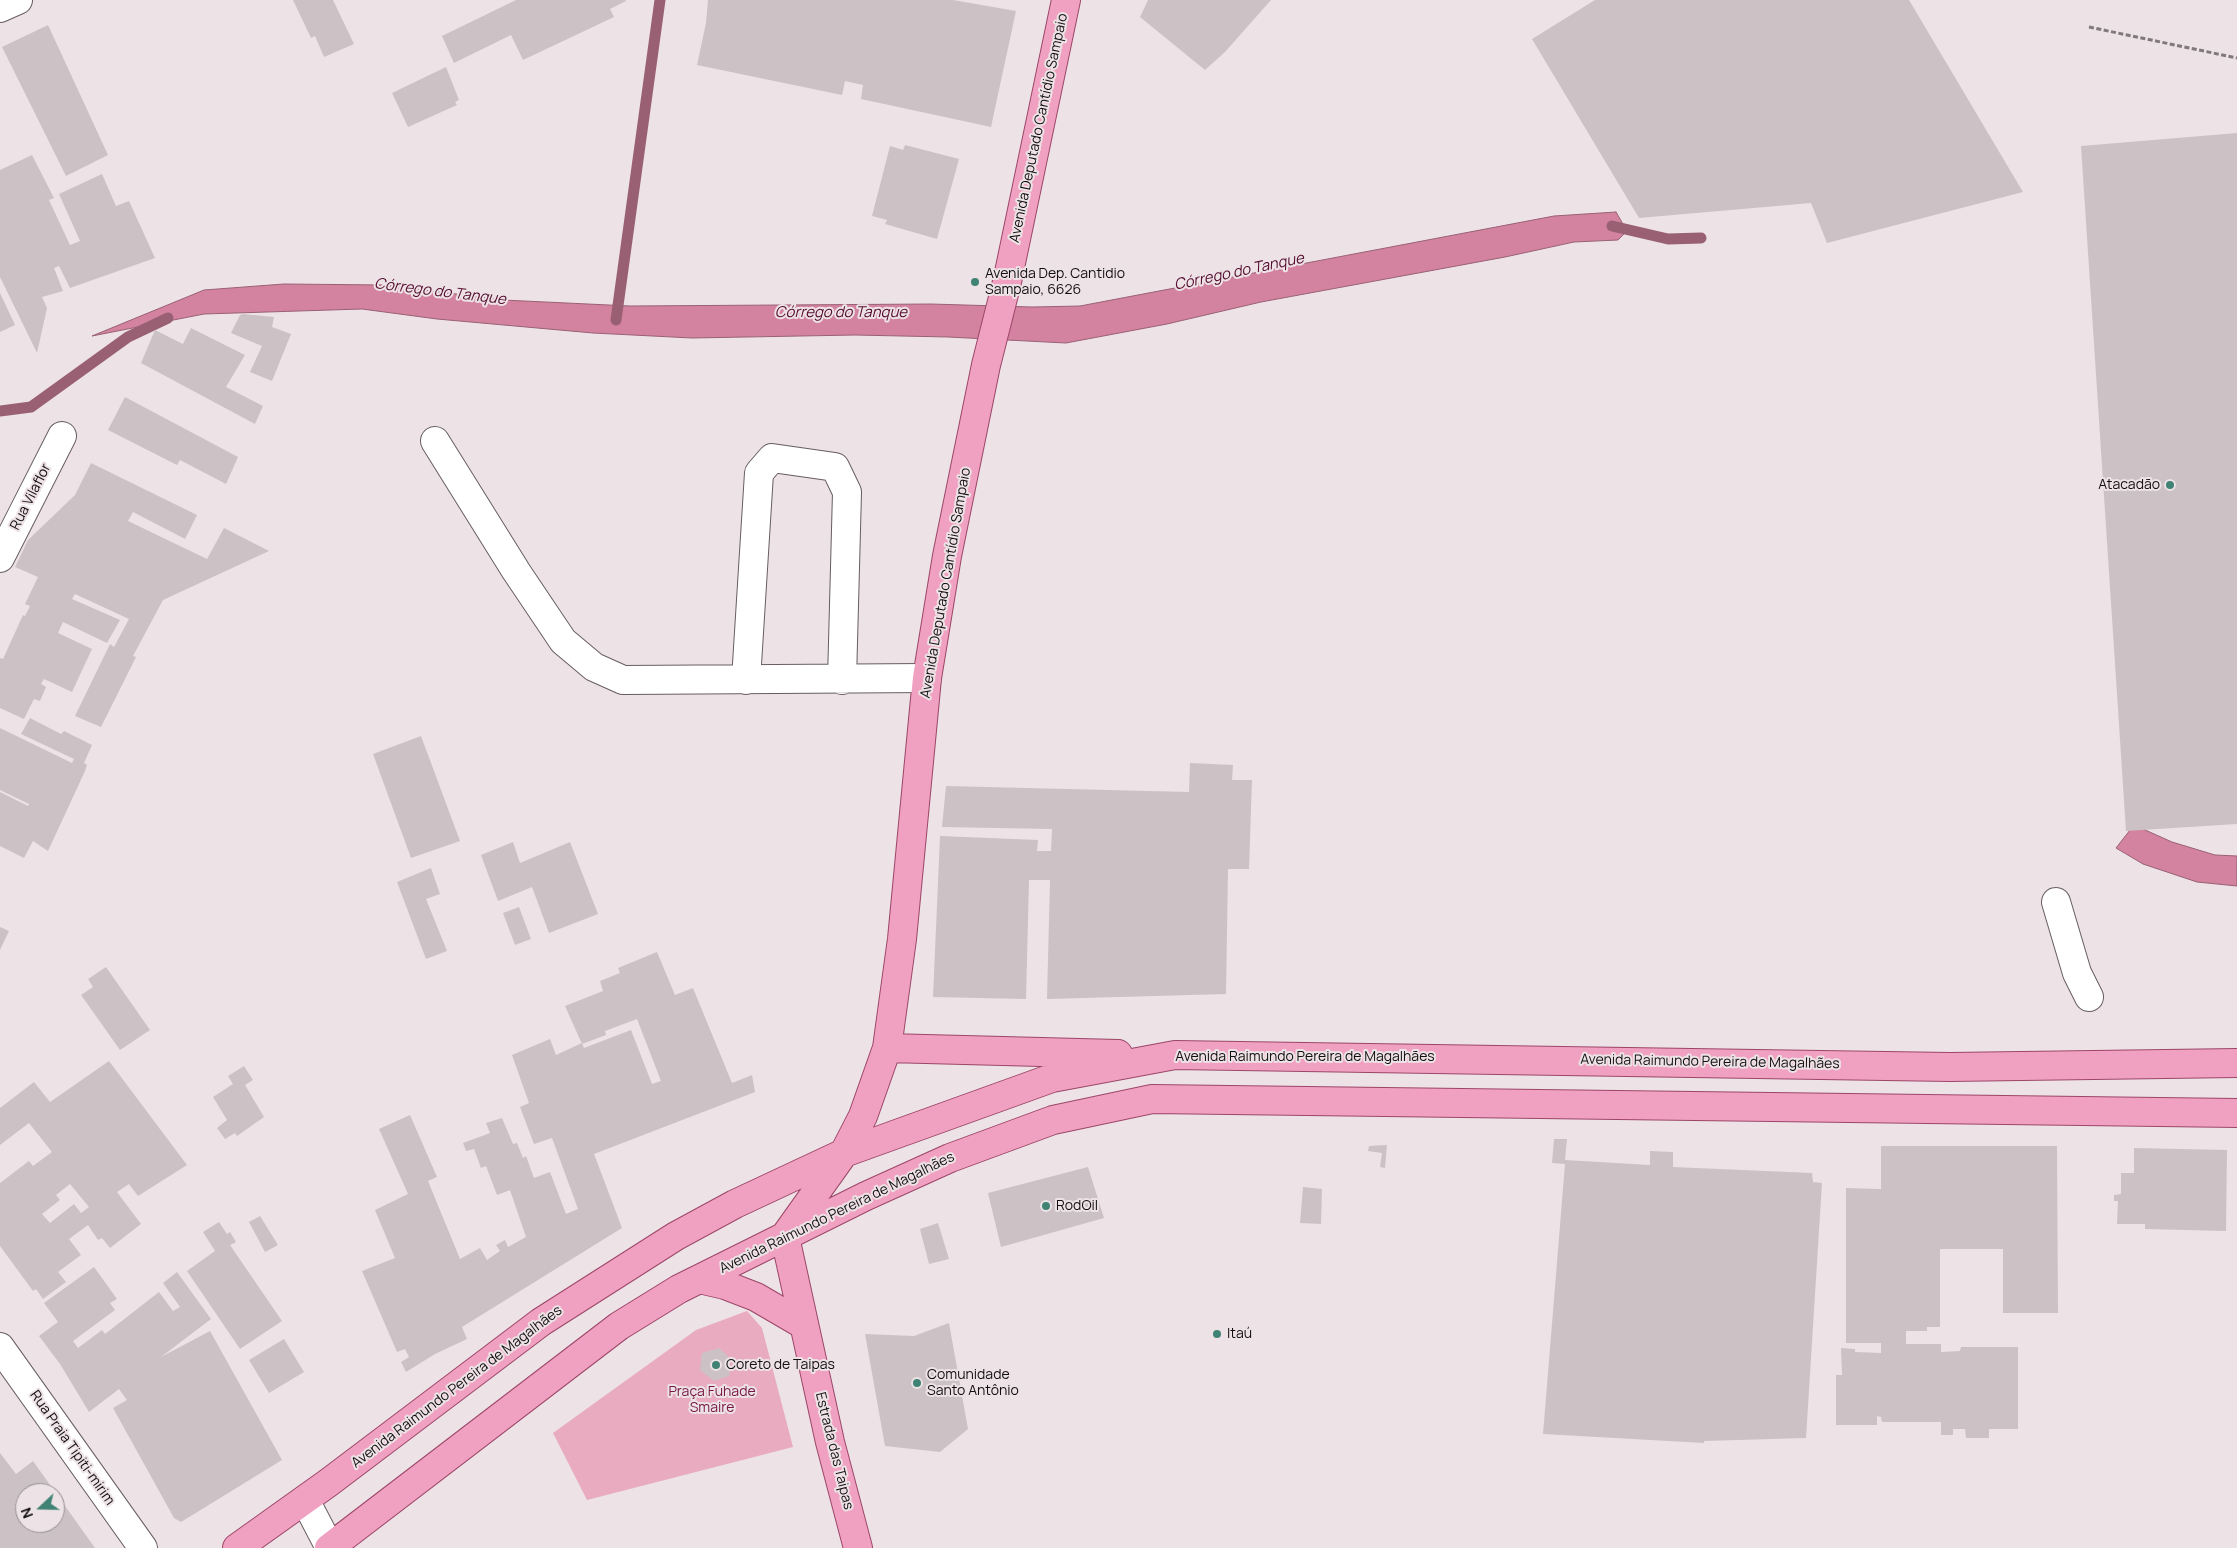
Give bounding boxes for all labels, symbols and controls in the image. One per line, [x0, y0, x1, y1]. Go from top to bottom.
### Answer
street label: Avenida Deputado Cantídio Sampaio [1006, 12, 1072, 244]
water label: Córrego do Tanque [1172, 249, 1306, 295]
place label: Avenida Dep. Cantidio Sampaio, 6626 [985, 266, 1125, 298]
water label: Córrego do Tanque [373, 275, 507, 309]
marker: Avenida Dep. Cantidio Sampaio, 6626 [969, 276, 981, 288]
water label: Córrego do Tanque [775, 304, 907, 322]
street label: Rua Vilaflor [7, 461, 55, 533]
street label: Avenida Deputado Cantídio Sampaio [917, 466, 975, 700]
place label: Atacadão [2098, 477, 2160, 493]
marker: Atacadão [2164, 479, 2176, 491]
street label: Avenida Raimundo Pereira de Magalhães [1175, 1049, 1435, 1065]
street label: Avenida Raimundo Pereira de Magalhães [1580, 1051, 1840, 1073]
street label: Avenida Raimundo Pereira de Magalhães [717, 1149, 957, 1277]
place label: RodOil [1056, 1198, 1098, 1214]
marker: RodOil [1040, 1200, 1052, 1212]
street label: Avenida Raimundo Pereira de Magalhães [348, 1302, 566, 1472]
place label: Itaú [1227, 1326, 1252, 1342]
marker: Itaú [1211, 1328, 1223, 1340]
place label: Coreto de Taipas [726, 1357, 835, 1373]
marker: Coreto de Taipas [710, 1359, 722, 1371]
place label: Comunidade Santo Antônio [927, 1367, 1019, 1400]
marker: Comunidade Santo Antônio [911, 1377, 923, 1389]
park label: Praça Fuhade Smaire [668, 1384, 756, 1416]
street label: Rua Praia Tipiti-mirim [26, 1388, 118, 1508]
street label: Estrada das Taipas [811, 1391, 857, 1511]
north arrow [15, 1483, 65, 1533]
text: N [16, 1505, 37, 1521]

